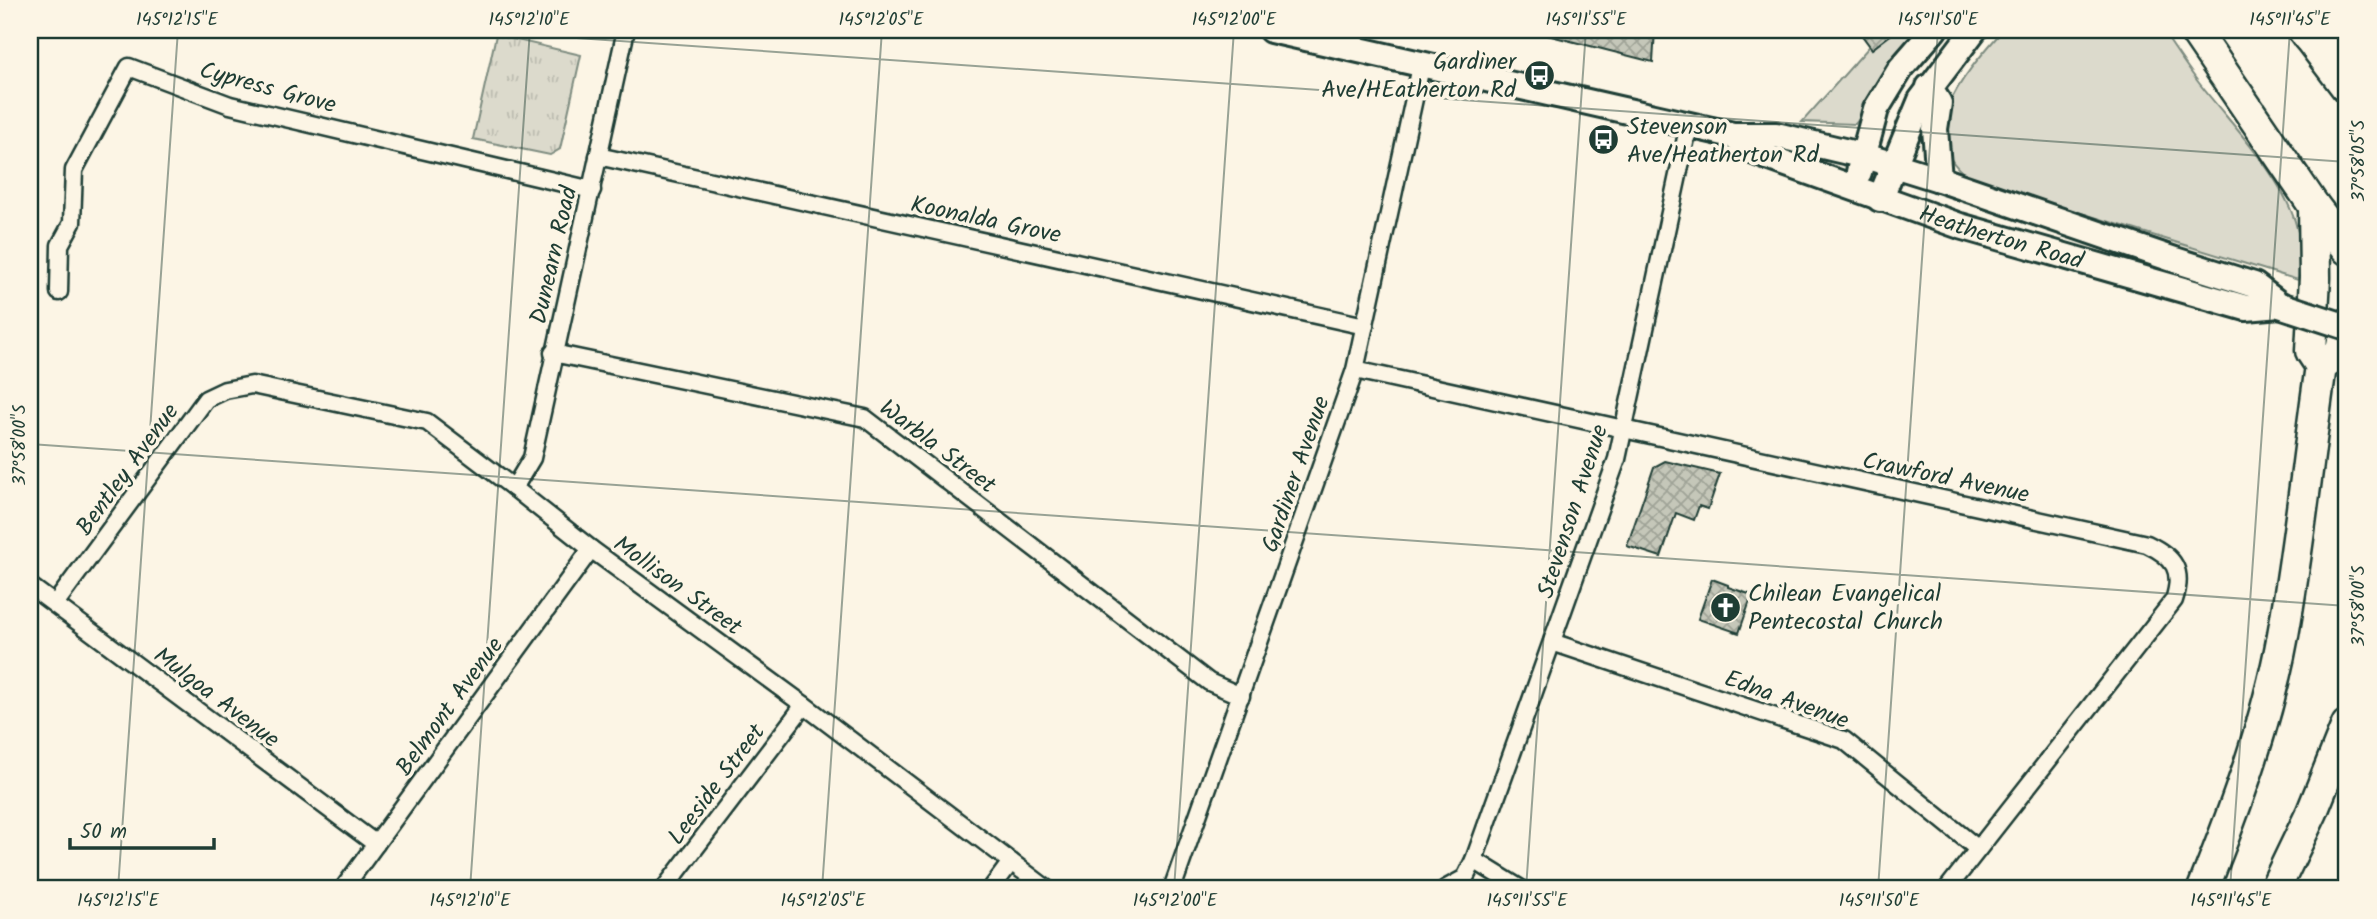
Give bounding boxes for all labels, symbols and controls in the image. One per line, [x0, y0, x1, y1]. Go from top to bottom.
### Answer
text: 145°12'15"E [136, 6, 218, 35]
text: 145°12'10"E [488, 6, 570, 35]
text: 145°12'05"E [838, 6, 924, 35]
text: 145°12'00"E [1192, 6, 1277, 35]
text: 145°11'55"E [1545, 6, 1627, 35]
text: 145°11'50"E [1898, 6, 1979, 35]
text: 145°11'45"E [2249, 6, 2331, 35]
place label: Gardiner Ave/HEatherton Rd [1321, 43, 1518, 110]
street label: Cypress Grove [195, 51, 341, 125]
bus stop icon: Gardiner Ave/HEatherton Rd [1522, 58, 1556, 92]
place label: Stevenson Ave/Heatherton Rd [1627, 108, 1820, 175]
text: 37°58'05"S [2345, 120, 2374, 202]
bus stop icon: Stevenson Ave/Heatherton Rd [1587, 123, 1621, 157]
street label: Dunearn Road [520, 182, 589, 328]
street label: Koonalda Grove [907, 185, 1065, 255]
street label: Heatherton Road [1913, 195, 2089, 282]
street label: Warbla Street [870, 390, 1005, 505]
street label: Gardiner Avenue [1251, 391, 1342, 558]
street label: Bentley Avenue [66, 395, 190, 545]
text: 37°58'00"S [6, 404, 35, 486]
street label: Stevenson Avenue [1527, 419, 1620, 603]
street label: Crawford Avenue [1859, 442, 2033, 515]
street label: Mollison Street [604, 526, 751, 647]
text: 37°58'00"S [2345, 565, 2374, 647]
place label: Chilean Evangelical Pentecostal Church [1748, 575, 1943, 642]
church icon: Chilean Evangelical Pentecostal Church [1708, 590, 1742, 624]
street label: Belmont Avenue [386, 629, 514, 785]
street label: Mulgoa Avenue [144, 637, 288, 759]
street label: Edna Avenue [1719, 660, 1855, 741]
street label: Leeside Street [658, 715, 777, 854]
scale bar [70, 807, 214, 851]
text: 50 m [80, 816, 127, 849]
text: 145°12'15"E [77, 887, 159, 916]
text: 145°12'10"E [429, 887, 511, 916]
text: 145°12'05"E [780, 887, 866, 916]
text: 145°12'00"E [1133, 887, 1218, 916]
text: 145°11'55"E [1486, 887, 1568, 916]
text: 145°11'50"E [1839, 887, 1920, 916]
text: 145°11'45"E [2190, 887, 2272, 916]

